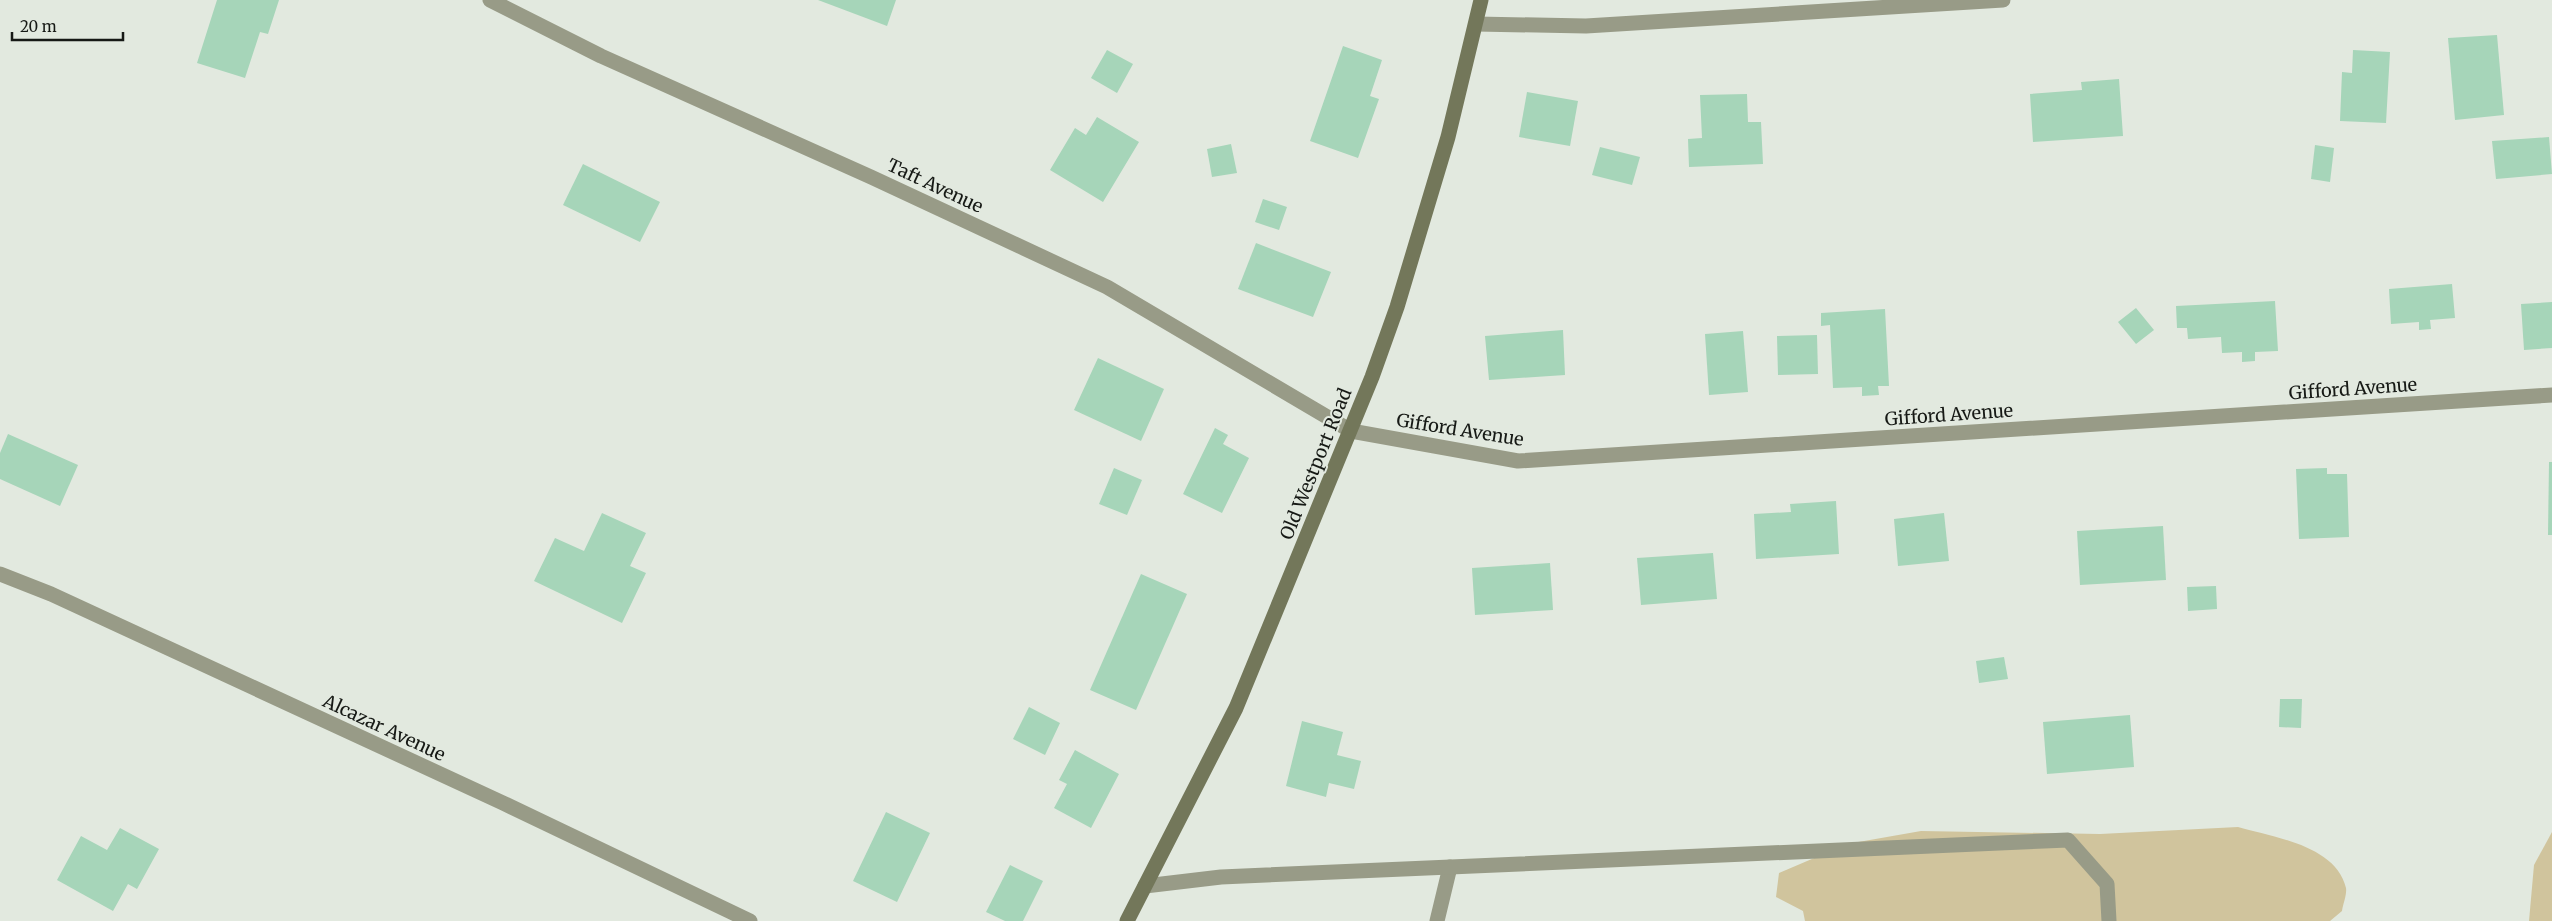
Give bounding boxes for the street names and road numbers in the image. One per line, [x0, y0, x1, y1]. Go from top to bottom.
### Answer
street label: Taft Avenue [884, 153, 987, 218]
street label: Gifford Avenue [2288, 373, 2418, 404]
street label: Old Westport Road [1275, 385, 1356, 543]
street label: Gifford Avenue [1884, 399, 2014, 430]
street label: Gifford Avenue [1395, 408, 1525, 451]
street label: Alcazar Avenue [318, 689, 449, 766]

